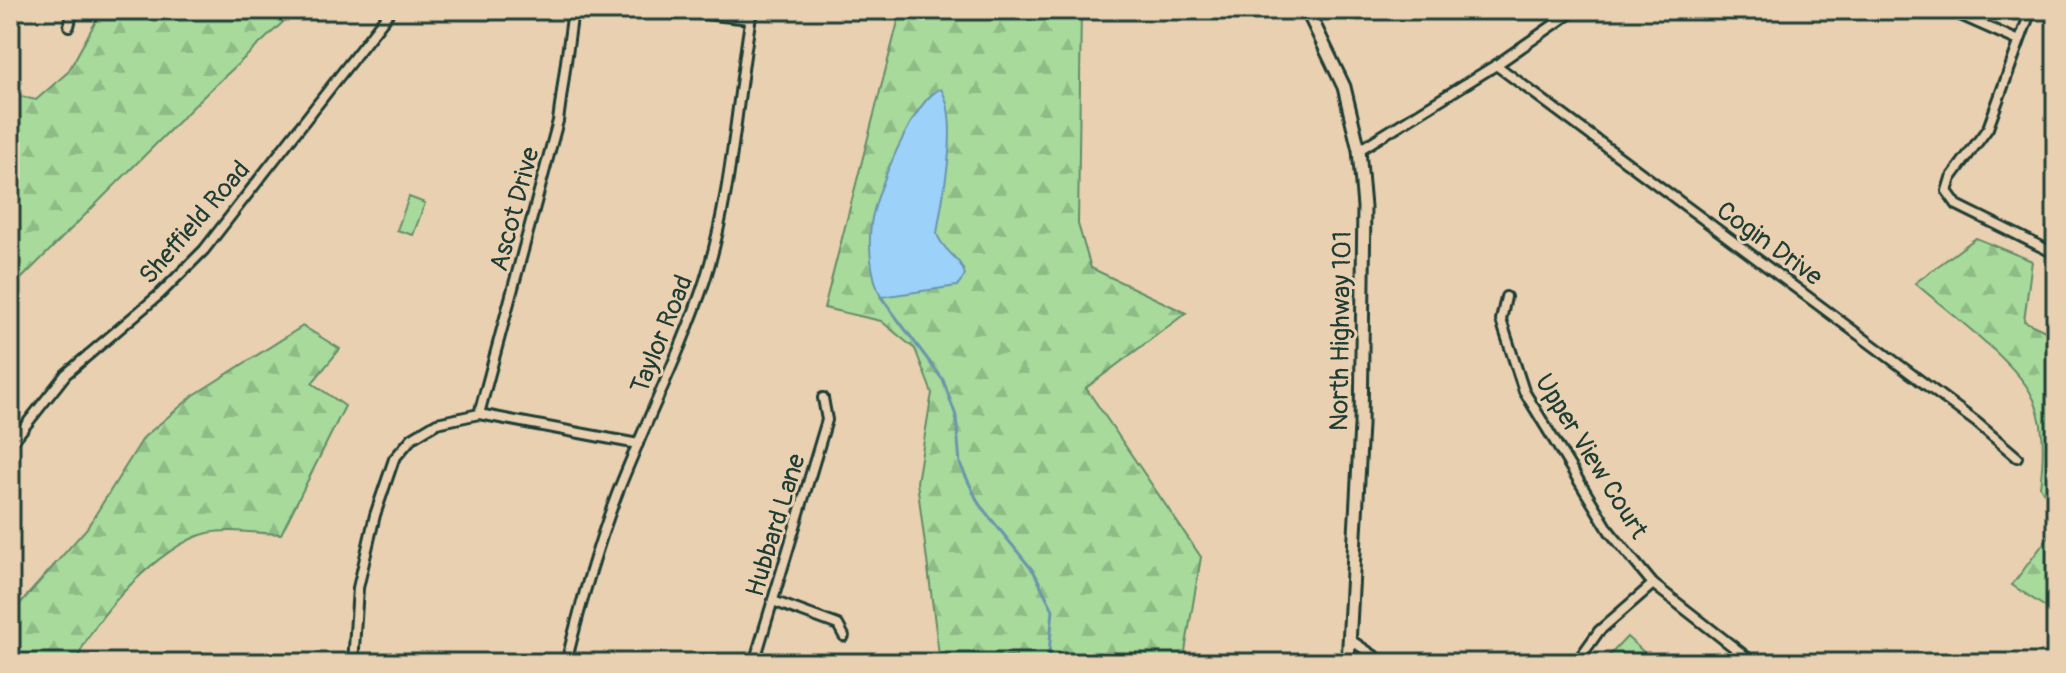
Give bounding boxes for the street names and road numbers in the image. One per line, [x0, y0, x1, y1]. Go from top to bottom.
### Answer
street label: Ascot Drive [483, 143, 547, 275]
street label: Sheffield Road [132, 154, 257, 291]
street label: Cogin Drive [1710, 195, 1829, 293]
street label: North Highway 101 [1323, 231, 1359, 431]
street label: Taylor Road [624, 270, 700, 398]
street label: Upper View Court [1528, 368, 1655, 545]
street label: Hubbard Lane [739, 450, 813, 601]

